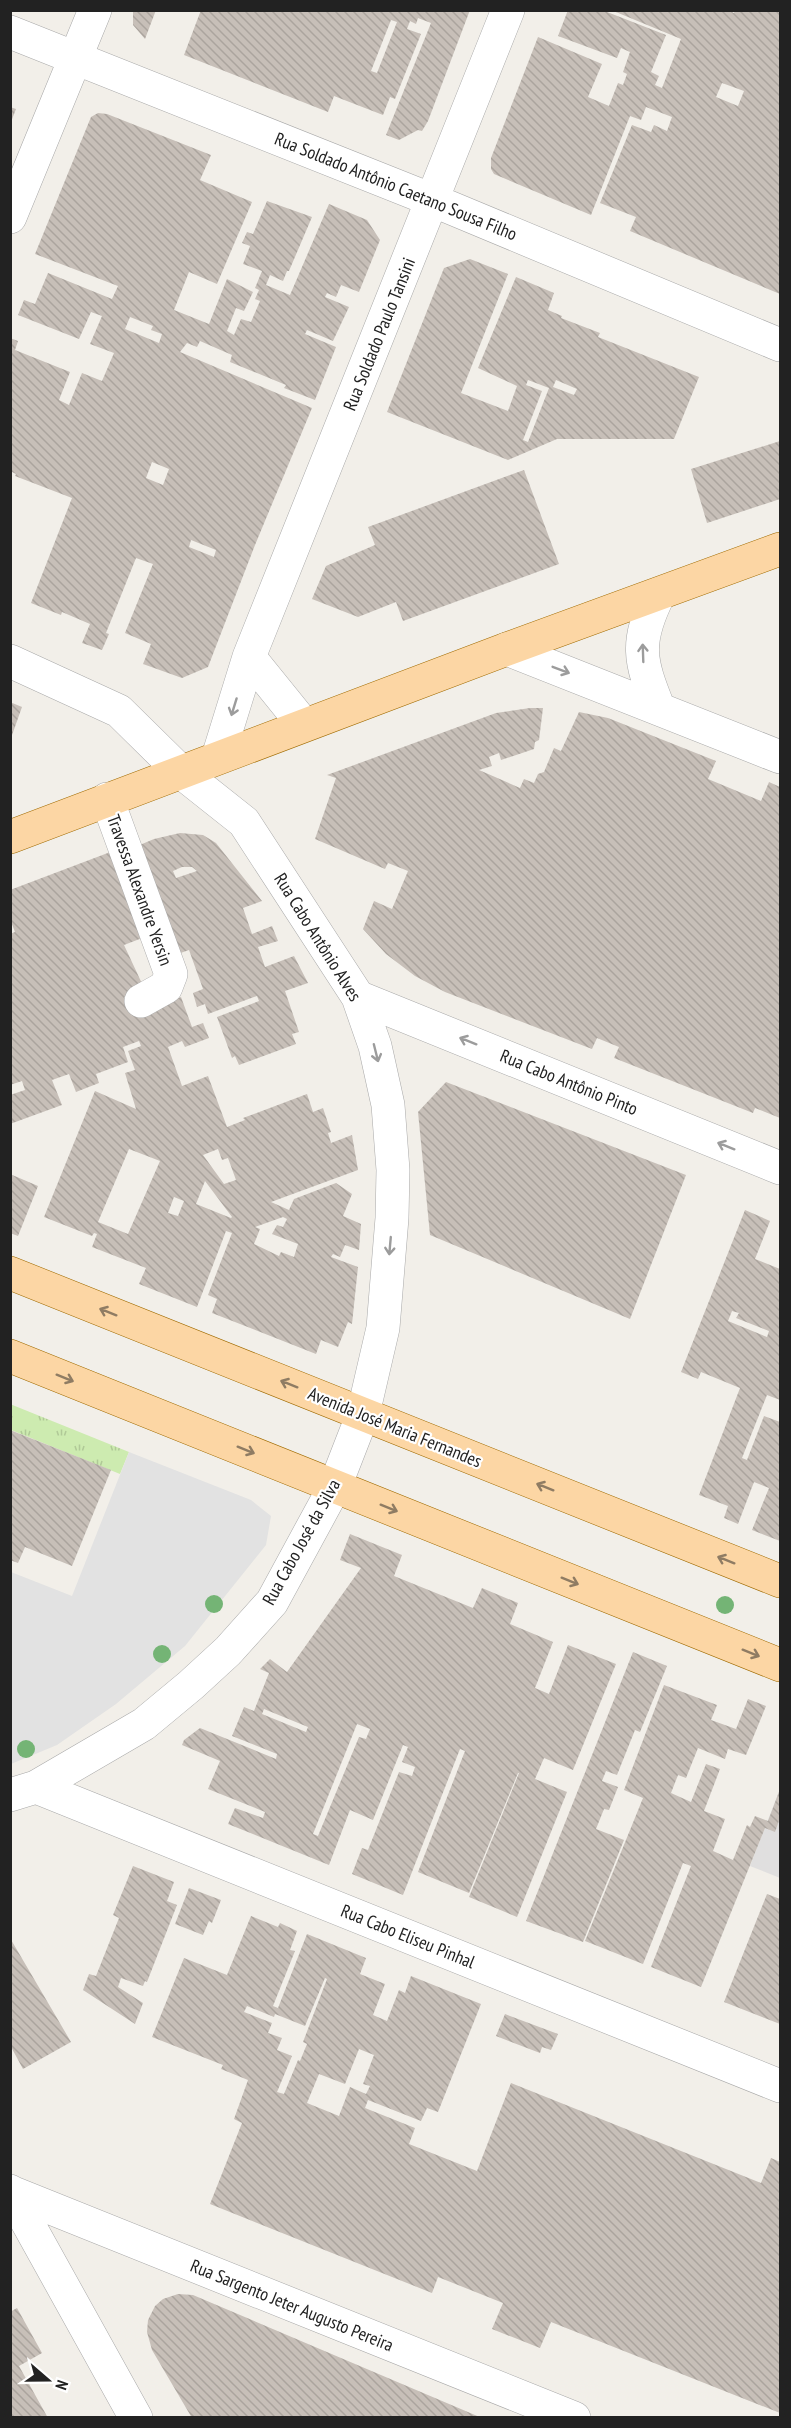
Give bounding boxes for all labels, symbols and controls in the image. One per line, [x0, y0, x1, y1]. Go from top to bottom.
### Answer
street label: Rua Soldado Antônio Caetano Sousa Filho [271, 127, 521, 245]
street label: Rua Soldado Paulo Tansini [338, 254, 420, 414]
one-way arrow [637, 643, 649, 663]
one-way arrow [552, 666, 570, 677]
one-way arrow [228, 697, 239, 716]
street label: Travessa Alexandre Yersin [102, 811, 178, 969]
street label: Rua Cabo Antônio Alves [269, 869, 367, 1005]
one-way arrow [459, 1035, 477, 1046]
one-way arrow [371, 1043, 383, 1062]
street label: Rua Cabo Antônio Pinto [497, 1044, 641, 1120]
one-way arrow [718, 1140, 736, 1151]
one-way arrow [384, 1236, 395, 1256]
one-way arrow [99, 1306, 118, 1317]
one-way arrow [55, 1373, 74, 1384]
one-way arrow [280, 1378, 299, 1389]
street label: Avenida José Maria Fernandes [305, 1382, 485, 1472]
one-way arrow [236, 1446, 255, 1457]
street label: Rua Cabo José da Silva [257, 1475, 345, 1609]
one-way arrow [536, 1481, 555, 1492]
one-way arrow [380, 1503, 398, 1514]
one-way arrow [717, 1553, 736, 1564]
one-way arrow [561, 1576, 579, 1587]
one-way arrow [742, 1648, 760, 1659]
street label: Rua Cabo Eliseu Pinhal [338, 1899, 479, 1974]
street label: Rua Sargento Jeter Augusto Pereira [187, 2254, 397, 2356]
north arrow [18, 2350, 78, 2410]
text: N [51, 2378, 73, 2393]

